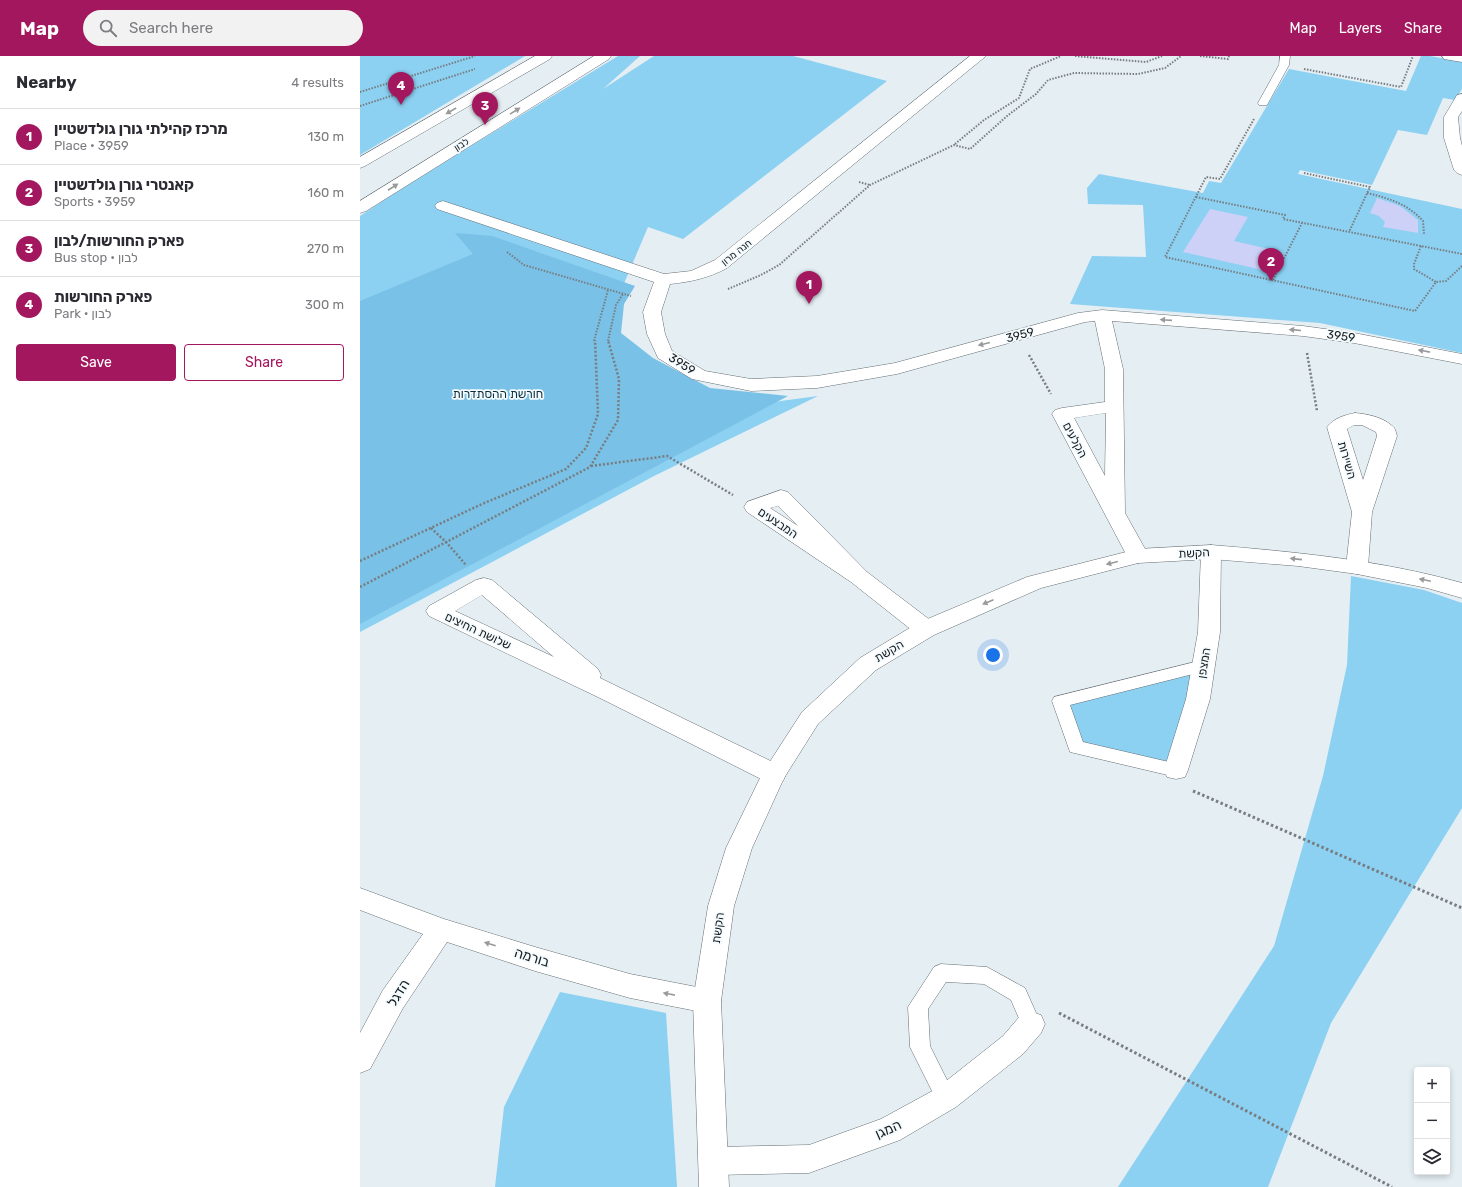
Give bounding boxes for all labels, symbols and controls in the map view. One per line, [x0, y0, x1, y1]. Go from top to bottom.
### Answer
search box [83, 10, 363, 46]
text: Map [20, 17, 59, 40]
icon: search [97, 17, 119, 39]
text: Search here [129, 19, 213, 37]
text: Map [1290, 20, 1317, 37]
text: Layers [1339, 20, 1382, 37]
text: Share [1404, 20, 1442, 37]
text: Nearby [16, 72, 77, 92]
pin: 4 [388, 72, 414, 105]
text: 4 results [291, 75, 344, 90]
pin: 3 [472, 92, 498, 125]
one-way arrow [445, 107, 457, 114]
one-way arrow [510, 107, 520, 115]
text: מרכז קהילתי גורן גולדשטיין [54, 120, 228, 138]
text: 1 [26, 129, 32, 144]
text: 130 m [308, 129, 344, 144]
street label: לבון [452, 136, 471, 154]
text: Place · 3959 [54, 138, 129, 153]
text: קאנטרי גורן גולדשטיין [54, 176, 194, 194]
one-way arrow [387, 183, 398, 191]
text: 2 [25, 185, 33, 200]
text: 160 m [308, 185, 344, 200]
text: Sports · 3959 [54, 194, 136, 209]
text: פארק החורשות/לבון [54, 232, 184, 250]
street label: חנה מרון [719, 237, 754, 268]
text: 3 [25, 241, 33, 256]
text: 270 m [307, 241, 344, 256]
pin: 2 [1258, 248, 1284, 281]
text: Bus stop · לבון [54, 250, 138, 265]
pin: 1 [796, 271, 822, 304]
text: פארק החורשות [54, 288, 152, 306]
text: 4 [25, 297, 33, 312]
text: 300 m [305, 297, 344, 312]
text: Park · לבון [54, 306, 112, 321]
one-way arrow [1160, 317, 1172, 324]
street label: 3959 [1004, 325, 1036, 345]
one-way arrow [1289, 327, 1302, 334]
street label: 3959 [1326, 327, 1356, 345]
one-way arrow [977, 341, 989, 347]
button: Save [16, 344, 176, 381]
button: Share [184, 344, 344, 381]
one-way arrow [1418, 348, 1430, 354]
street label: 3959 [666, 350, 698, 378]
park label: חורשת ההסתדרות [453, 387, 543, 401]
street label: הקלעים [1060, 420, 1090, 460]
street label: השיירות [1335, 439, 1359, 481]
street label: המבצעים [755, 505, 801, 541]
street label: הקשת [1178, 545, 1210, 561]
one-way arrow [1290, 556, 1302, 562]
one-way arrow [1105, 560, 1118, 566]
one-way arrow [1418, 577, 1431, 583]
one-way arrow [983, 599, 994, 605]
street label: שלושת החיצים [443, 610, 513, 652]
street label: הקשת [872, 637, 906, 665]
your location [983, 645, 1003, 665]
street label: המצפן [1195, 647, 1213, 679]
street label: הקשת [709, 911, 727, 945]
one-way arrow [483, 941, 495, 947]
street label: בורמה [512, 944, 552, 971]
street label: הדגל [383, 976, 413, 1010]
one-way arrow [663, 990, 675, 996]
map controls [1414, 1067, 1450, 1175]
button: + [1414, 1067, 1450, 1103]
button: − [1414, 1103, 1450, 1139]
street label: המגן [872, 1116, 904, 1143]
button: layers [1414, 1139, 1450, 1175]

